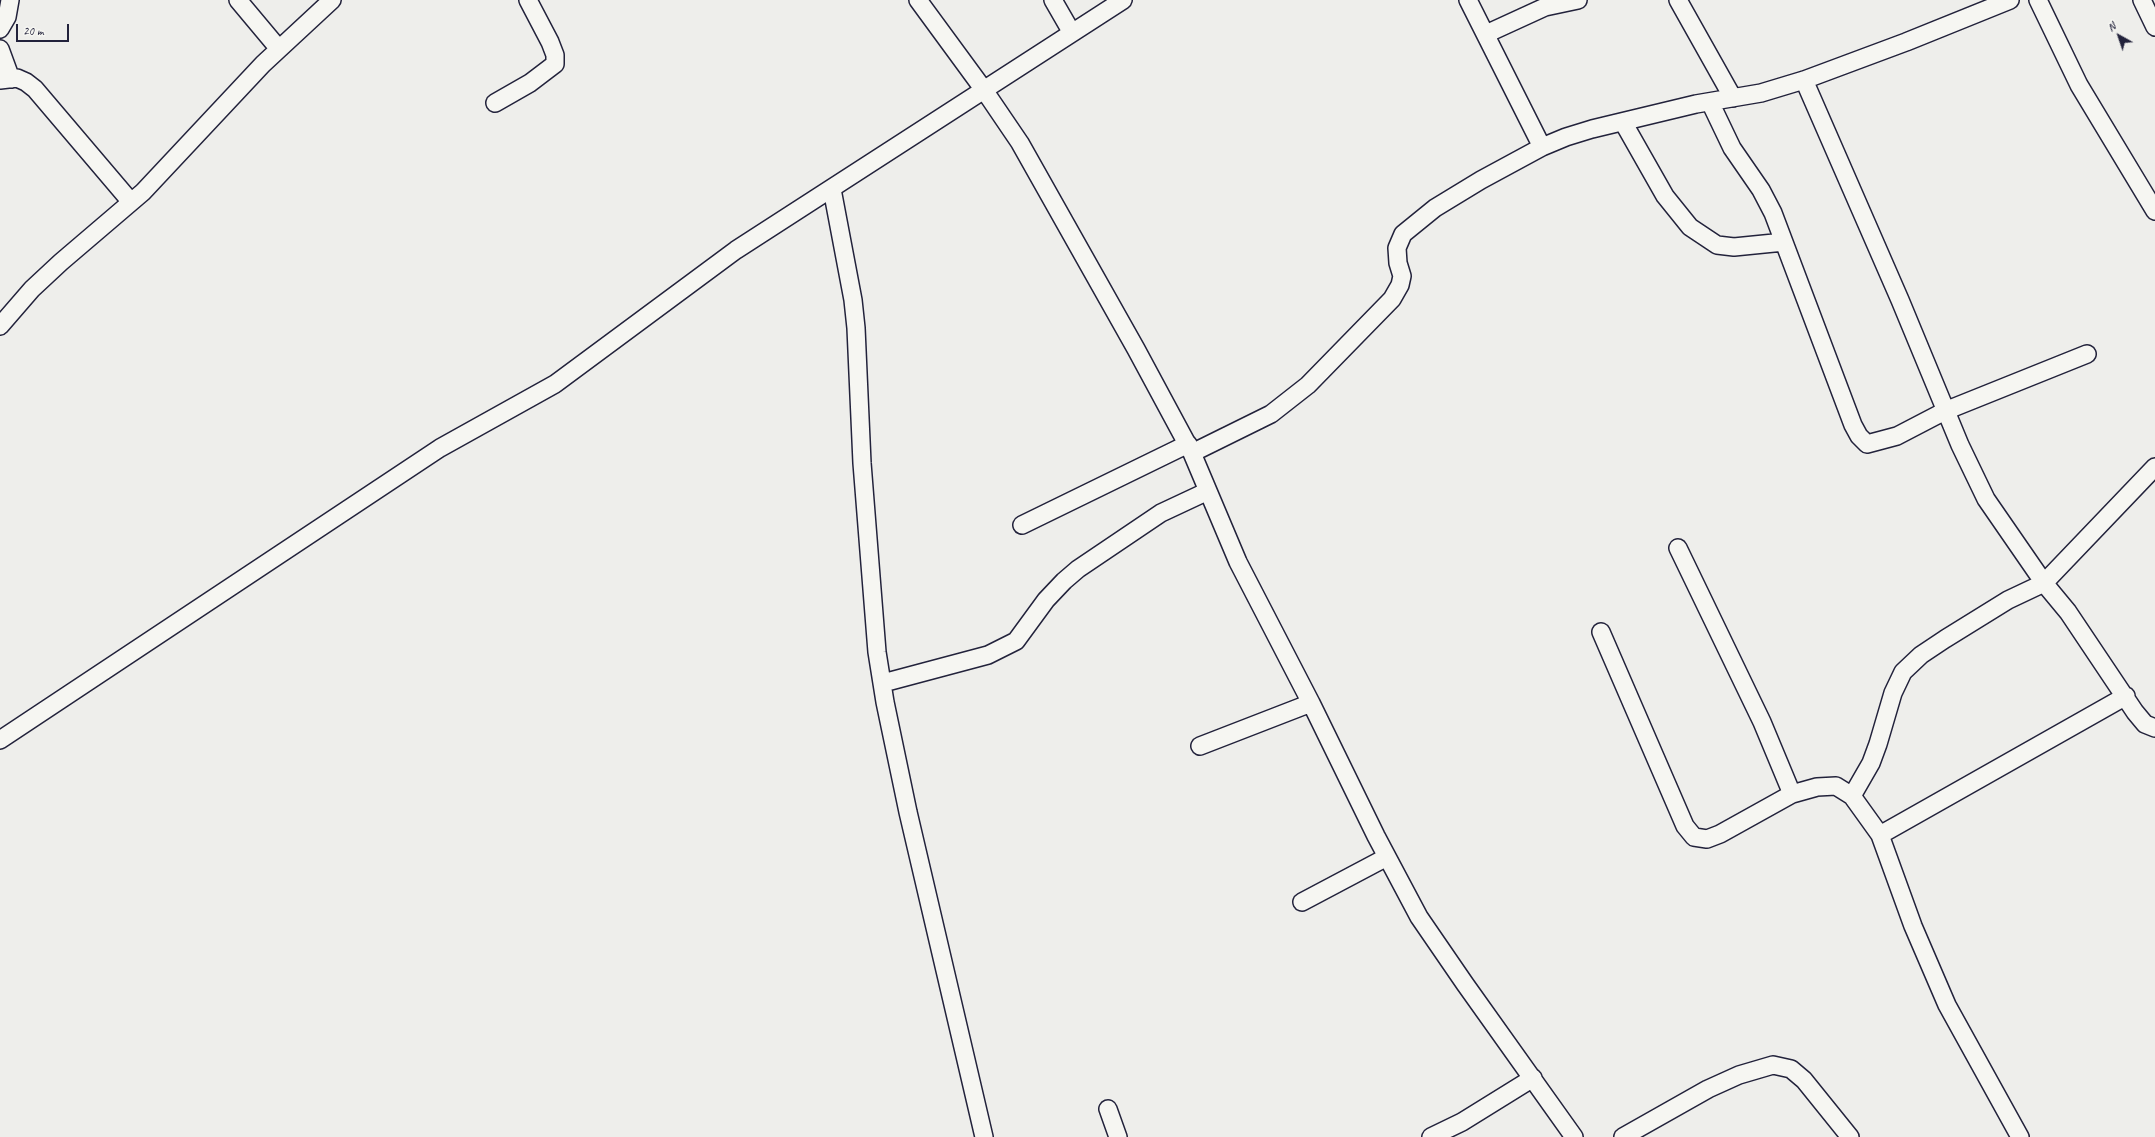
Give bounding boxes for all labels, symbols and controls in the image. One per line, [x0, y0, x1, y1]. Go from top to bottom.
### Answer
scale bar [18, 16, 71, 42]
north arrow [2099, 16, 2139, 56]
text: N [2104, 19, 2118, 34]
text: 20 m [23, 23, 43, 39]

